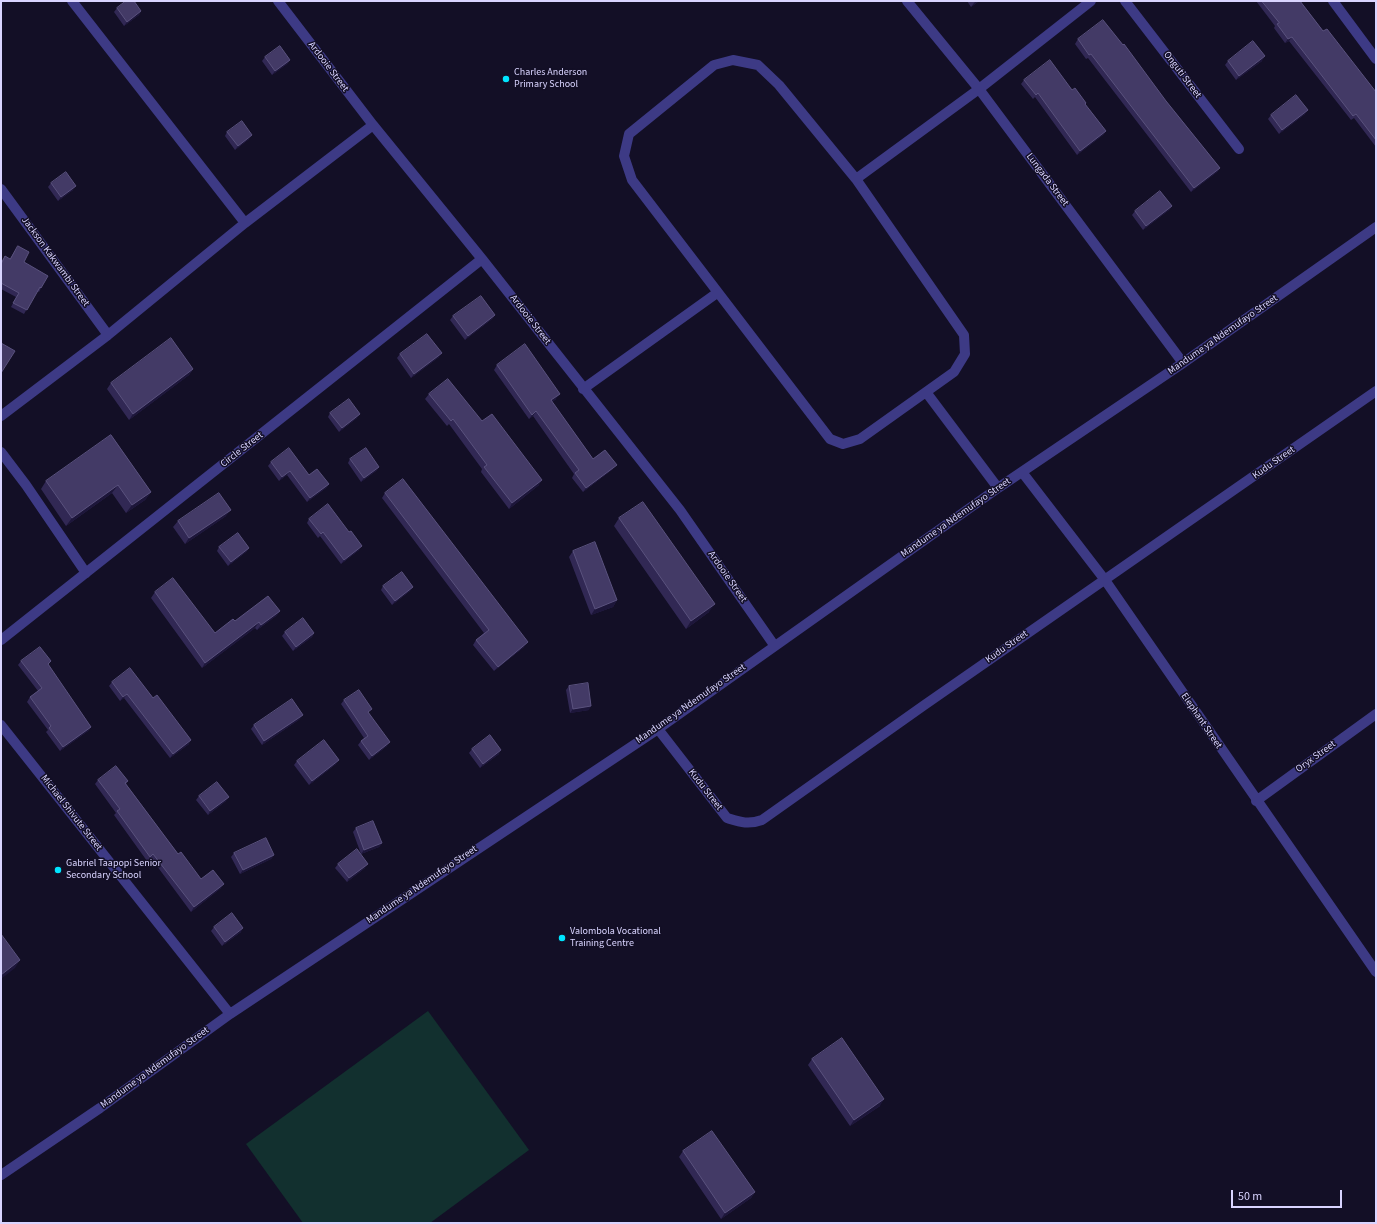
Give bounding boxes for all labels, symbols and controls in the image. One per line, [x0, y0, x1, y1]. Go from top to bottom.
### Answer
street label: Ardooie Street [305, 40, 351, 94]
street label: Onguti Street [1161, 49, 1203, 101]
place label: Charles Anderson Primary School [514, 67, 587, 90]
marker: Charles Anderson Primary School [501, 74, 511, 84]
street label: Lungada Street [1023, 151, 1071, 209]
street label: Jackson Kakwambi Street [19, 215, 91, 309]
street label: Mandume ya Ndemufayo Street [1166, 292, 1280, 378]
street label: Ardooie Street [507, 293, 553, 347]
street label: Circle Street [218, 430, 266, 470]
street label: Kudu Street [1250, 444, 1298, 482]
street label: Mandume ya Ndemufayo Street [899, 475, 1013, 561]
street label: Ardooie Street [705, 549, 749, 605]
street label: Kudu Street [983, 628, 1031, 666]
street label: Mandume ya Ndemufayo Street [634, 661, 748, 747]
street label: Elephant Street [1178, 691, 1224, 751]
street label: Oryx Street [1294, 739, 1338, 775]
street label: Kudu Street [685, 767, 725, 813]
street label: Michael Shivute Street [38, 773, 104, 853]
street label: Mandume ya Ndemufayo Street [364, 843, 480, 927]
place label: Gabriel Taapopi Senior Secondary School [66, 858, 161, 882]
marker: Gabriel Taapopi Senior Secondary School [53, 865, 63, 875]
place label: Valombola Vocational Training Centre [570, 926, 661, 950]
marker: Valombola Vocational Training Centre [557, 933, 567, 943]
street label: Mandume ya Ndemufayo Street [98, 1025, 212, 1111]
scale bar [1233, 1182, 1344, 1208]
text: 50 m [1238, 1188, 1262, 1205]

